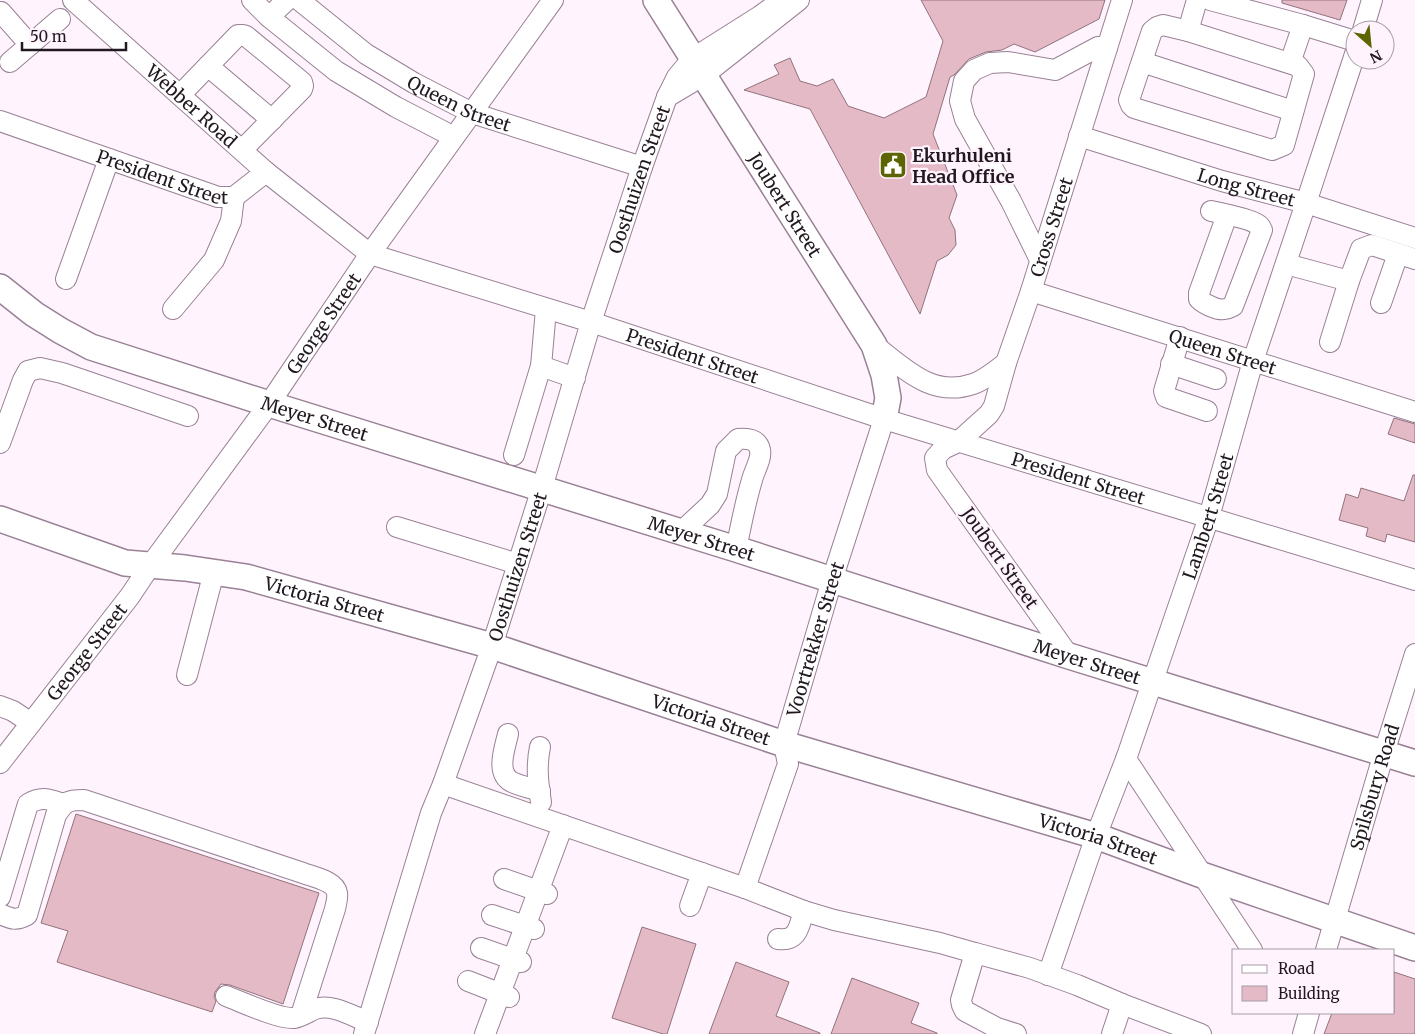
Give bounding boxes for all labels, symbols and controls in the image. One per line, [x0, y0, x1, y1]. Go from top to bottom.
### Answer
scale bar [22, 20, 126, 52]
north arrow [1345, 20, 1395, 70]
text: 50 m [30, 27, 67, 46]
text: N [1367, 46, 1385, 67]
street label: Webber Road [141, 59, 242, 152]
street label: Queen Street [404, 70, 514, 136]
street label: Oosthuizen Street [603, 102, 675, 256]
street label: President Street [93, 144, 228, 209]
place label: Ekurhuleni Head Office [912, 144, 1015, 188]
street label: Joubert Street [743, 147, 827, 261]
public building icon: Ekurhuleni Head Office [878, 150, 908, 180]
street label: Long Street [1195, 163, 1298, 211]
street label: Cross Street [1025, 174, 1077, 280]
street label: George Street [281, 268, 366, 378]
street label: President Street [623, 323, 762, 388]
street label: Queen Street [1166, 324, 1279, 379]
street label: Meyer Street [258, 391, 371, 446]
street label: President Street [1009, 447, 1148, 509]
street label: Lambert Street [1177, 451, 1238, 582]
street label: Oosthuizen Street [483, 489, 551, 644]
street label: Joubert Street [956, 502, 1044, 613]
street label: Meyer Street [645, 511, 758, 566]
street label: Voortrekker Street [781, 559, 849, 720]
street label: Victoria Street [261, 571, 387, 627]
street label: George Street [42, 598, 132, 705]
street label: Meyer Street [1031, 634, 1143, 689]
street label: Victoria Street [648, 689, 773, 750]
street label: Spilsbury Road [1345, 721, 1404, 853]
street label: Victoria Street [1035, 808, 1160, 869]
legend [1232, 949, 1395, 1014]
text: Road [1278, 959, 1314, 978]
text: Building [1278, 984, 1340, 1003]

